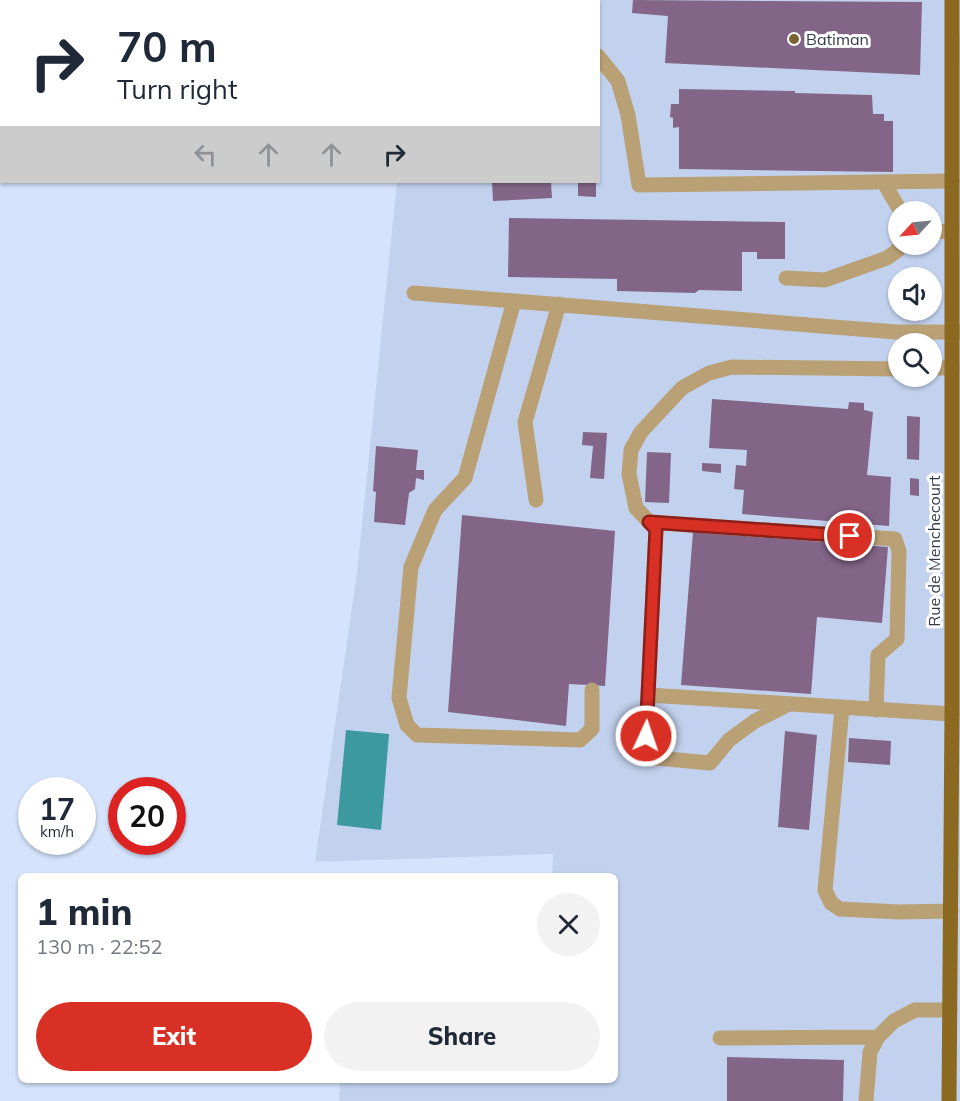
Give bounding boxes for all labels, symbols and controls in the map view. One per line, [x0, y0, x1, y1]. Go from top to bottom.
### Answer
text: 70 m [117, 20, 217, 73]
icon: right [18, 24, 96, 102]
place label: Batiman [806, 29, 869, 49]
marker: Batiman [787, 32, 801, 46]
text: Turn right [117, 72, 237, 106]
icon: left [189, 138, 222, 171]
icon: ahead [252, 138, 285, 171]
icon: ahead [315, 138, 348, 171]
icon: right [378, 138, 411, 171]
north arrow [888, 201, 942, 255]
map controls [888, 201, 942, 387]
button: sound [888, 267, 942, 321]
button: search [888, 333, 942, 387]
street label: Rue de Menchecourt [924, 475, 944, 627]
pin [824, 510, 875, 561]
icon: arrive [833, 519, 866, 552]
position arrow [614, 704, 678, 768]
speed limit sign: 20 [108, 777, 186, 855]
text: 17 [39, 790, 75, 828]
text: km/h [40, 822, 74, 841]
text: 1 min [36, 889, 132, 934]
button: close [537, 893, 600, 956]
text: 130 m · 22:52 [36, 934, 162, 959]
button: Exit [36, 1002, 312, 1071]
button: Share [324, 1002, 600, 1071]

